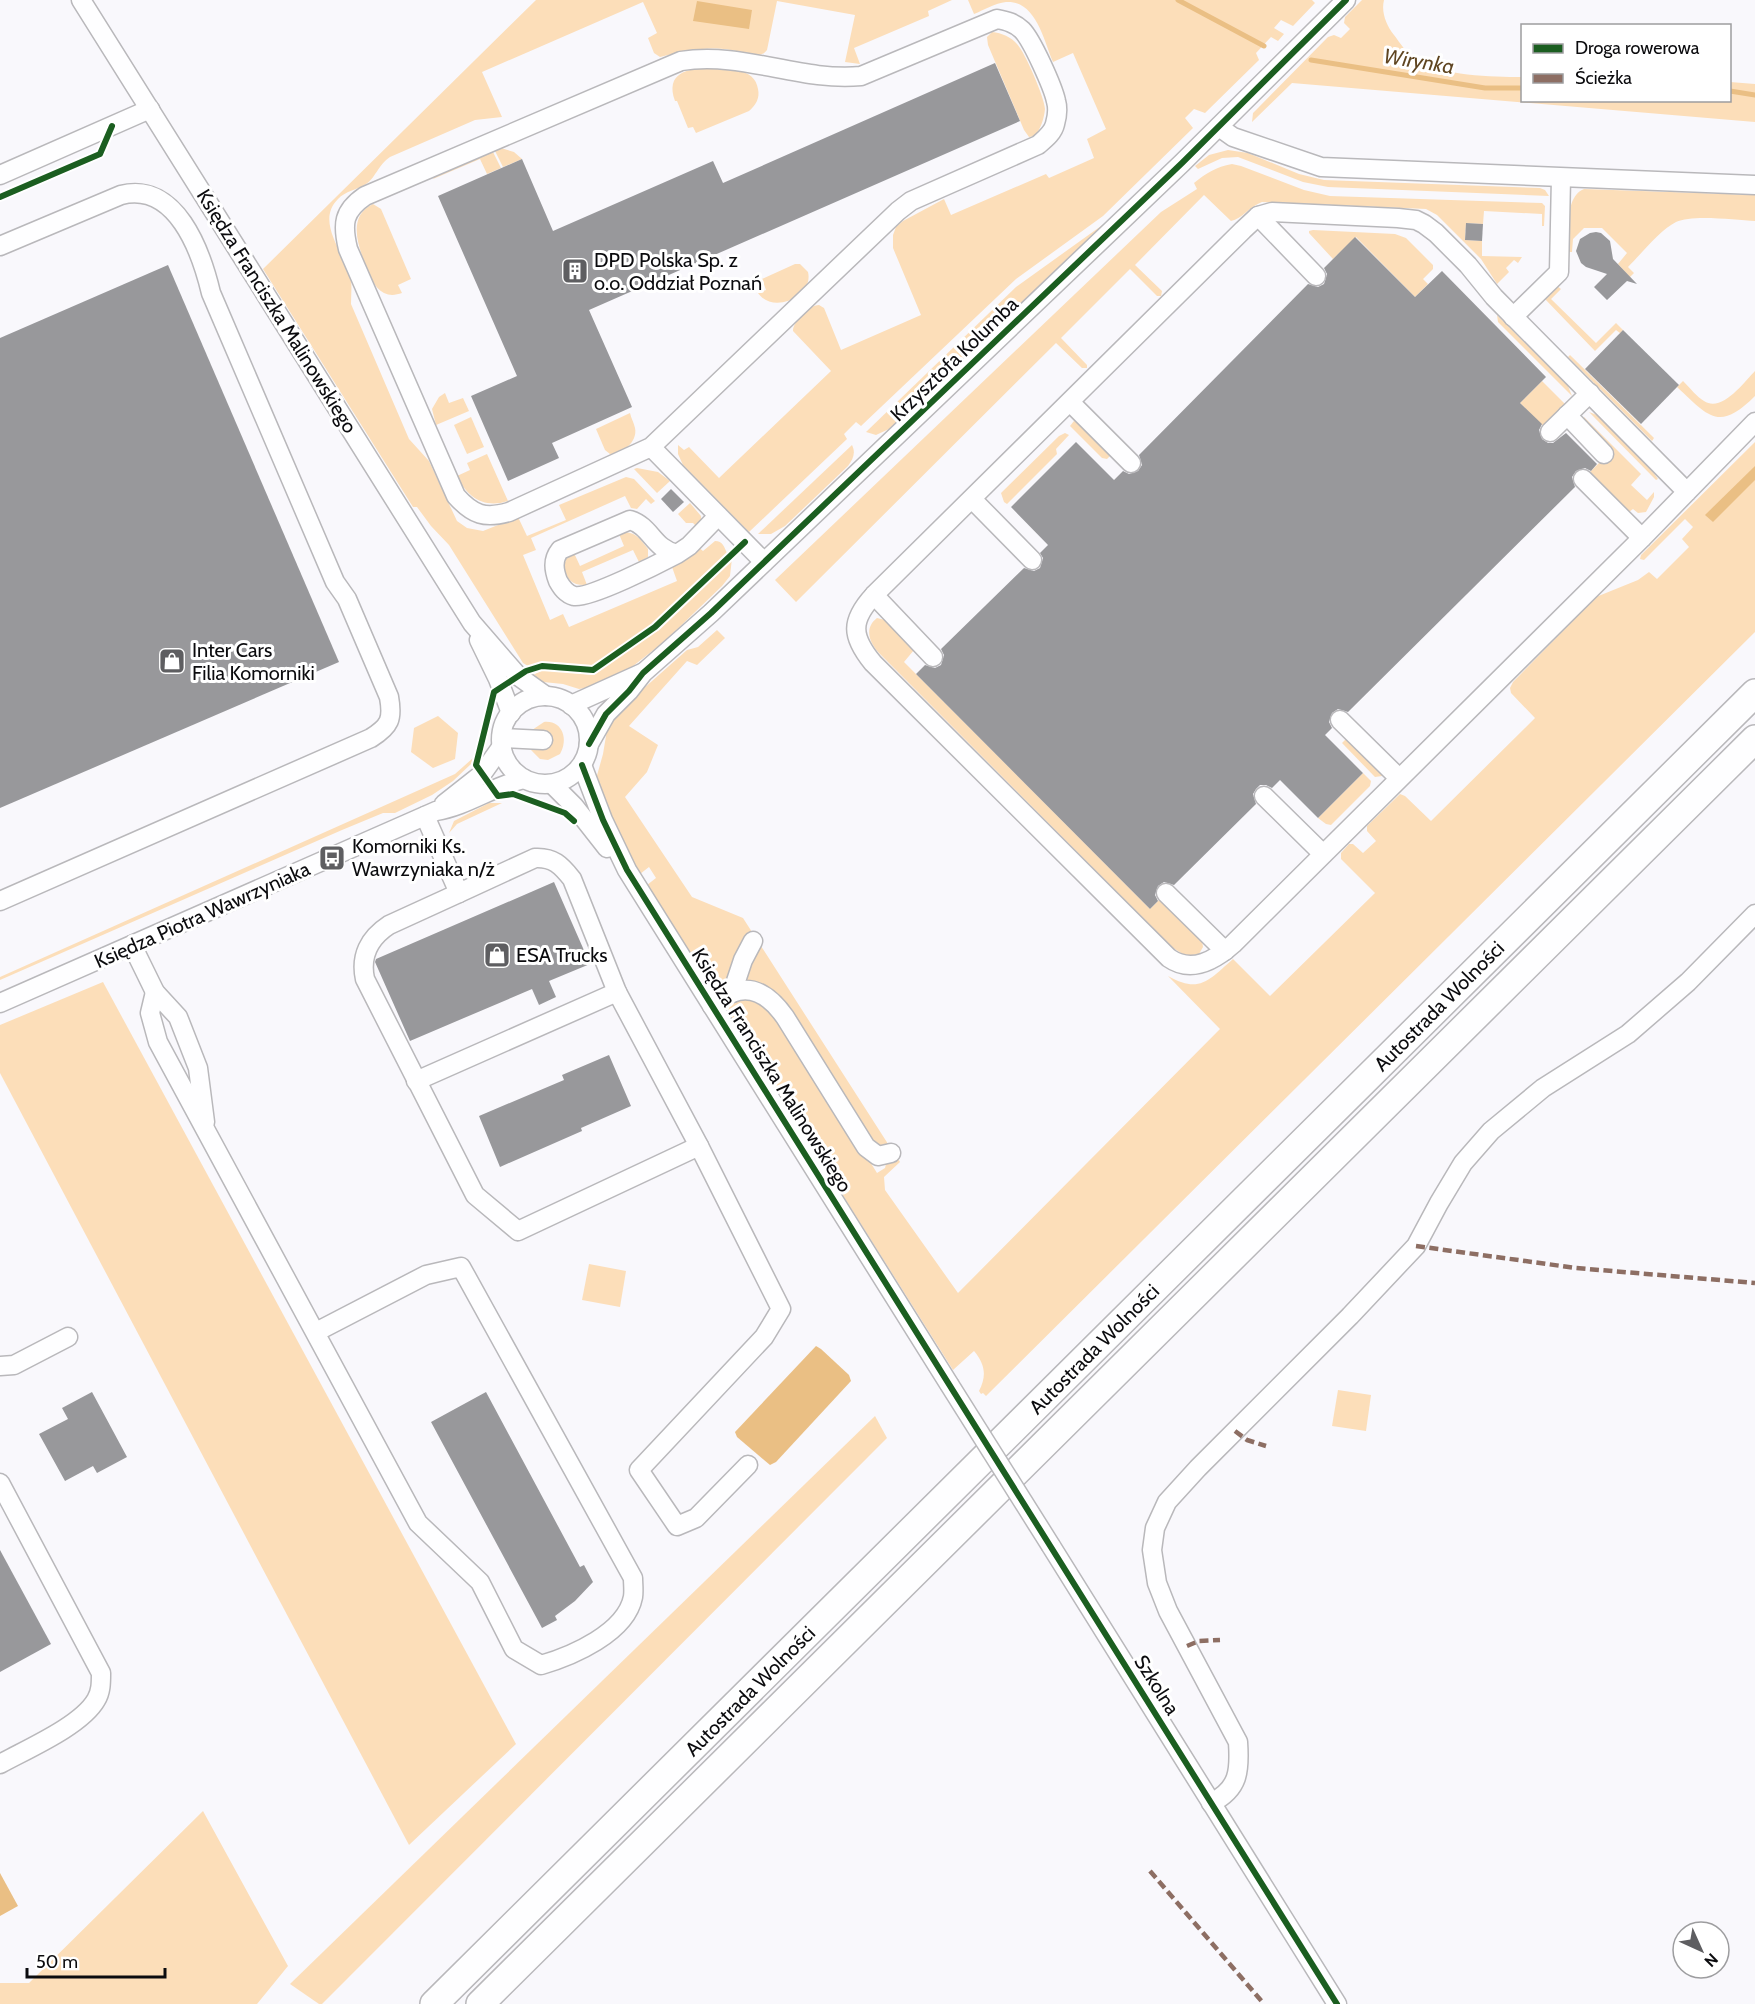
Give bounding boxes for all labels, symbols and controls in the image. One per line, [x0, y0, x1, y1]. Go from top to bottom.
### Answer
legend [1521, 24, 1731, 102]
text: Droga rowerowa [1575, 37, 1700, 59]
water label: Wirynka [1382, 43, 1456, 79]
text: Ścieżka [1575, 67, 1632, 89]
street label: Księdza Franciszka Malinowskiego [192, 185, 362, 437]
place label: DPD Polska Sp. z o.o. Oddział Poznań [594, 248, 762, 295]
building icon: DPD Polska Sp. z o.o. Oddział Poznań [560, 256, 590, 286]
street label: Krzysztofa Kolumba [885, 292, 1023, 426]
place label: Inter Cars Filia Komorniki [192, 638, 315, 685]
shop icon: Inter Cars Filia Komorniki [157, 646, 187, 676]
place label: Komorniki Ks. Wawrzyniaka n/ż [352, 834, 495, 881]
bus stop icon: Komorniki Ks. Wawrzyniaka n/ż [317, 843, 347, 873]
street label: Księdza Piotra Wawrzyniaka [90, 856, 314, 973]
street label: Autostrada Wolności [1369, 936, 1509, 1076]
shop icon: ESA Trucks [482, 940, 512, 970]
place label: ESA Trucks [516, 943, 608, 967]
street label: Księdza Franciszka Malinowskiego [687, 944, 857, 1196]
street label: Autostrada Wolności [1024, 1279, 1164, 1419]
street label: Autostrada Wolności [680, 1621, 820, 1761]
street label: Szkolna [1129, 1651, 1185, 1720]
north arrow [1671, 1920, 1731, 1980]
scale bar [27, 1941, 165, 1979]
text: N [1701, 1950, 1722, 1971]
text: 50 m [36, 1951, 78, 1973]

